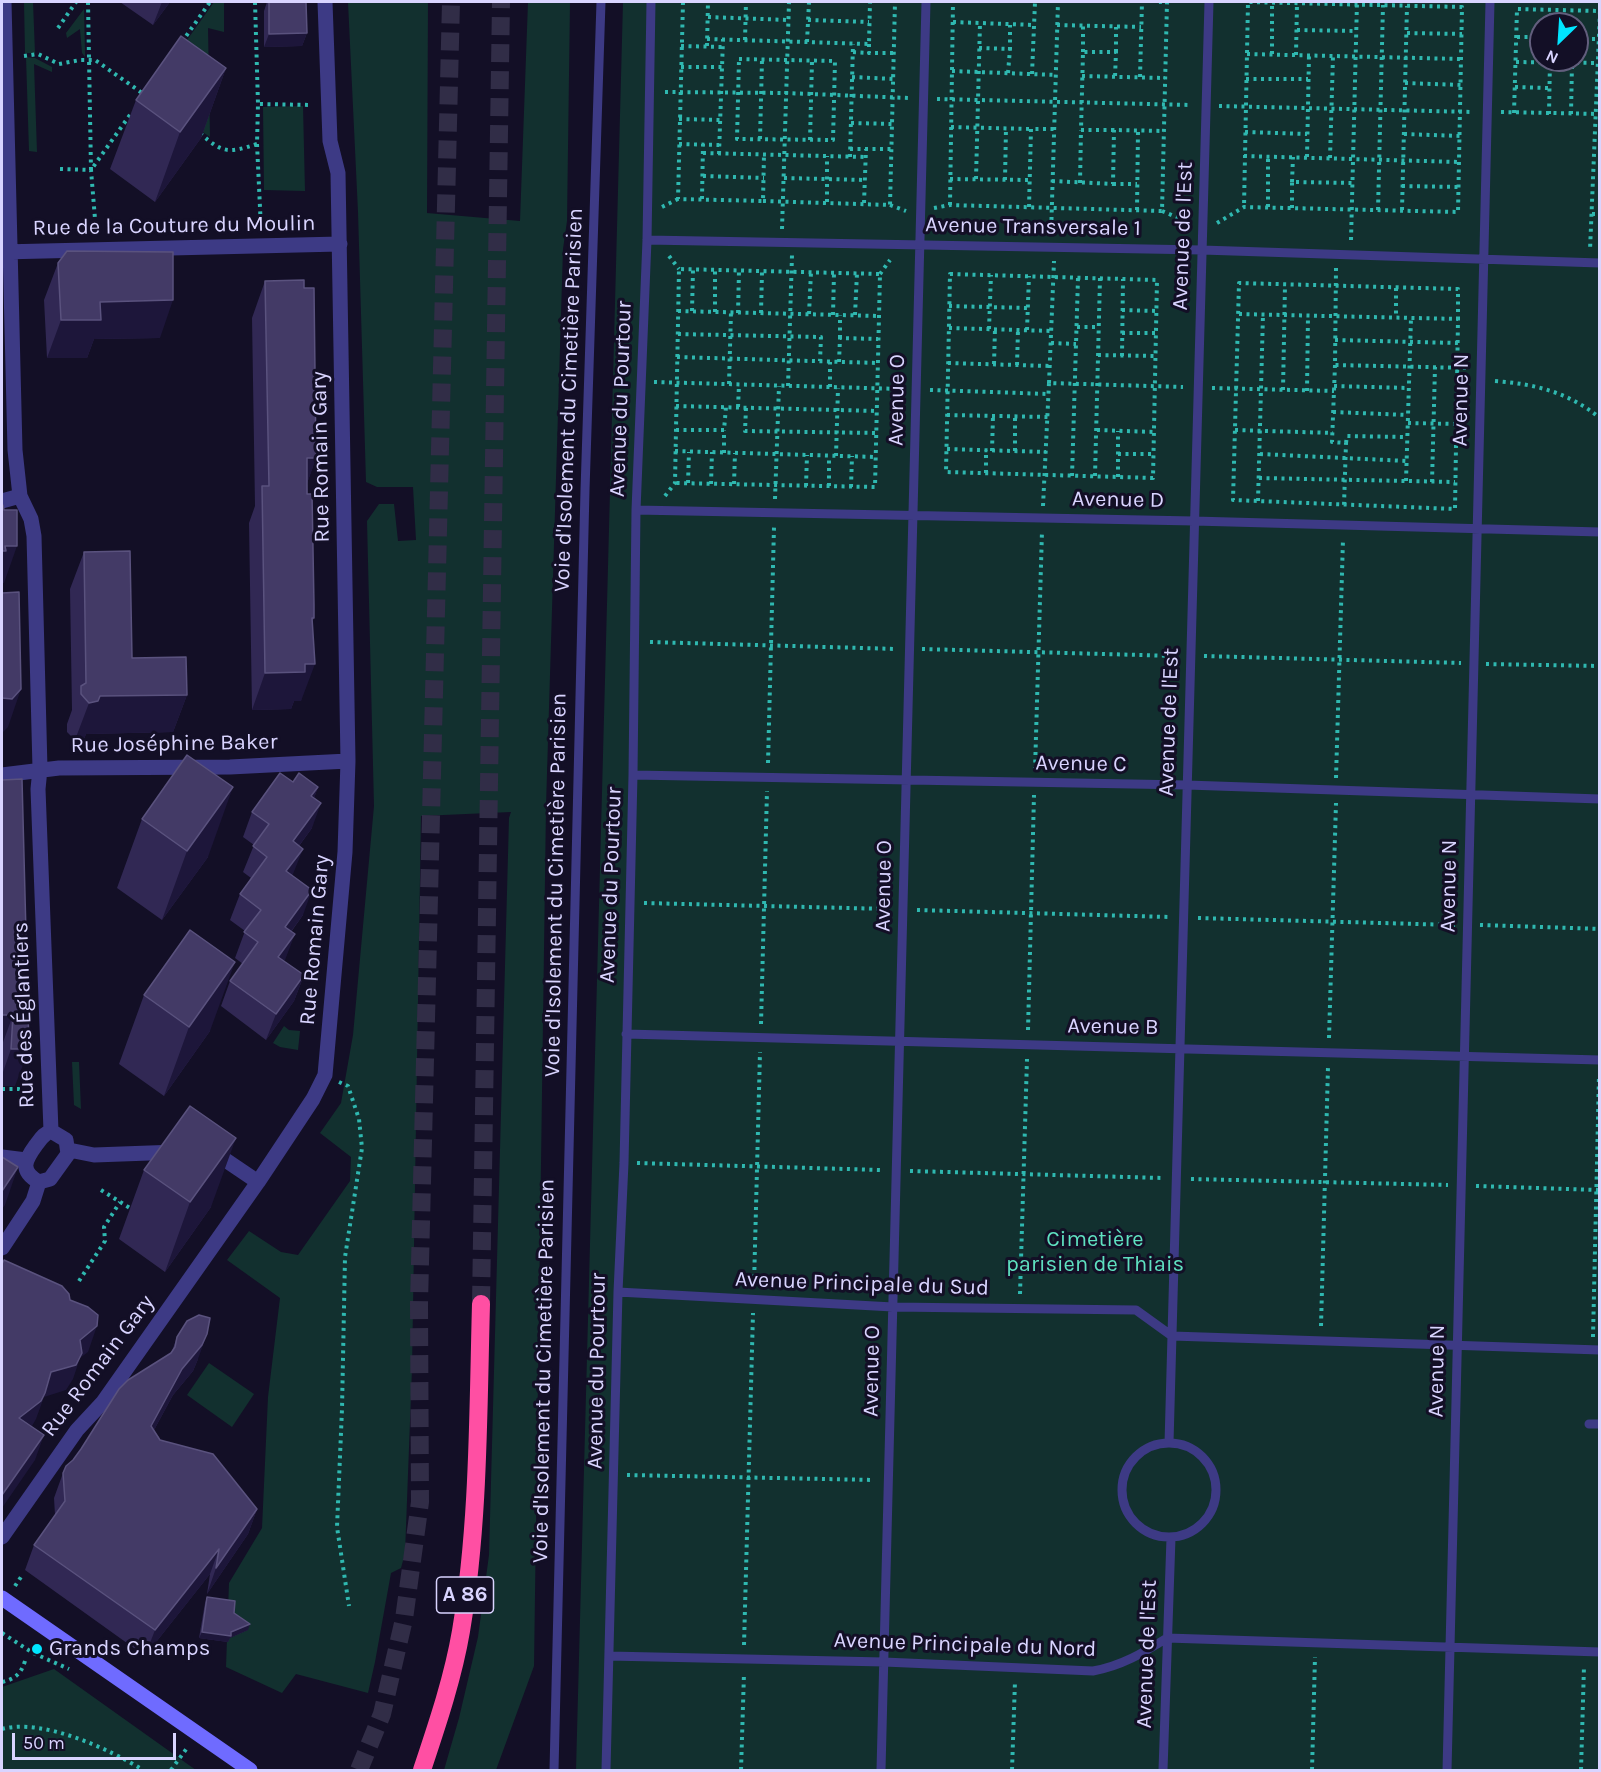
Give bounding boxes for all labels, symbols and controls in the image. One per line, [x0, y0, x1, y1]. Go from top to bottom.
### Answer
north arrow [1529, 12, 1589, 72]
text: N [1543, 46, 1561, 68]
street label: Avenue de l'Est [1167, 161, 1199, 311]
street label: Voie d'Isolement du Cimetière Parisien [549, 208, 589, 592]
street label: Rue de la Couture du Moulin [32, 210, 316, 242]
street label: Avenue Transversale 1 [925, 212, 1141, 242]
street label: Avenue du Pourtour [604, 300, 638, 498]
street label: Avenue N [1447, 353, 1475, 447]
street label: Avenue O [883, 354, 911, 446]
street label: Rue Romain Gary [306, 371, 336, 543]
street label: Avenue D [1072, 486, 1164, 514]
street label: Avenue de l'Est [1153, 647, 1185, 797]
street label: Voie d'Isolement du Cimetière Parisien [539, 693, 573, 1077]
street label: Rue Joséphine Baker [70, 729, 278, 759]
street label: Avenue C [1035, 750, 1127, 778]
street label: Avenue du Pourtour [594, 786, 628, 984]
street label: Avenue N [1435, 839, 1463, 933]
street label: Avenue O [870, 840, 898, 932]
street label: Rue Romain Gary [294, 854, 336, 1026]
street label: Rue des Églantiers [8, 921, 40, 1109]
street label: Avenue B [1067, 1013, 1159, 1041]
street label: Voie d'Isolement du Cimetière Parisien [527, 1179, 561, 1563]
park label: Cimetière parisien de Thiais [1006, 1227, 1184, 1278]
street label: Avenue Principale du Sud [734, 1266, 990, 1302]
street label: Avenue du Pourtour [582, 1273, 612, 1469]
street label: Rue Romain Gary [36, 1290, 160, 1442]
street label: Avenue N [1423, 1324, 1451, 1418]
street label: Avenue O [858, 1325, 886, 1417]
road number: A 86 [436, 1577, 494, 1613]
street label: Avenue de l'Est [1131, 1579, 1163, 1729]
street label: Avenue Principale du Nord [833, 1627, 1097, 1663]
place label: Grands Champs [49, 1636, 210, 1662]
marker: Grands Champs [30, 1642, 44, 1656]
scale bar [15, 1721, 178, 1759]
text: 50 m [23, 1732, 65, 1754]

